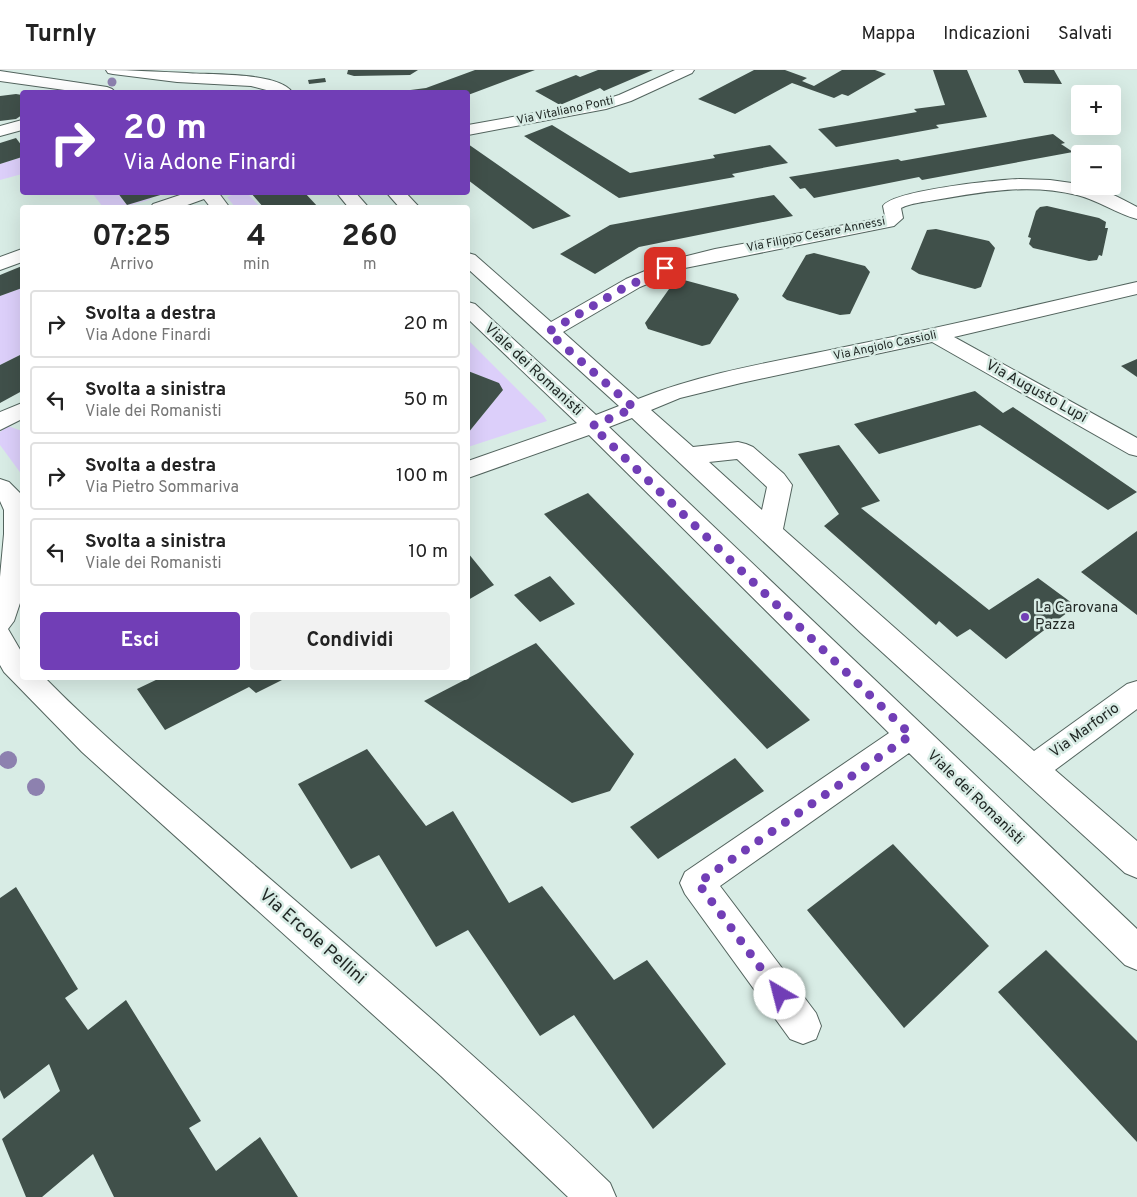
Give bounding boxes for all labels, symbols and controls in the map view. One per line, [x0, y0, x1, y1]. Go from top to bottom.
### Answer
text: Turnly [25, 20, 97, 50]
text: Mappa [862, 23, 915, 46]
text: Indicazioni [943, 23, 1030, 46]
text: Salvati [1058, 23, 1112, 46]
map controls [1071, 85, 1121, 195]
button: + [1071, 85, 1121, 135]
street label: Via Vitaliano Ponti [515, 93, 615, 129]
text: 20 m [123, 107, 207, 151]
icon: right [40, 110, 105, 175]
button: − [1071, 145, 1121, 195]
text: Via Adone Finardi [123, 150, 296, 177]
street label: Via Filippo Cesare Annessi [745, 214, 887, 256]
text: 07:25 [92, 219, 171, 256]
text: 4 [247, 219, 266, 256]
text: 260 [342, 219, 398, 256]
pin [644, 247, 686, 289]
icon: arrive [651, 254, 679, 282]
text: Arrivo [109, 255, 154, 275]
text: min [243, 255, 270, 275]
text: m [363, 255, 377, 275]
text: Svolta a destra [85, 302, 216, 326]
icon: right [42, 310, 70, 338]
text: 20 m [404, 312, 448, 336]
street label: Viale dei Romanisti [480, 319, 586, 421]
text: Via Adone Finardi [85, 326, 211, 346]
street label: Via Angiolo Cassioli [832, 327, 938, 365]
street label: Via Augusto Lupi [982, 356, 1090, 428]
text: Svolta a sinistra [85, 378, 226, 402]
icon: left [42, 386, 70, 414]
text: 50 m [403, 388, 448, 412]
text: Viale dei Romanisti [85, 402, 221, 422]
text: Svolta a destra [85, 454, 216, 478]
icon: right [42, 462, 70, 490]
text: 100 m [396, 464, 448, 488]
text: Via Pietro Sommariva [85, 478, 239, 498]
text: Svolta a sinistra [85, 530, 226, 554]
icon: left [42, 538, 70, 566]
text: 10 m [408, 540, 448, 564]
text: Viale dei Romanisti [85, 554, 221, 574]
place label: La Carovana Pazza [1035, 599, 1118, 635]
marker: La Carovana Pazza [1019, 611, 1031, 623]
button: Esci [40, 612, 240, 670]
button: Condividi [250, 612, 450, 670]
street label: Via Marforio [1046, 699, 1124, 763]
street label: Viale dei Romanisti [922, 747, 1028, 849]
street label: Via Ercole Pellini [254, 884, 370, 990]
position arrow [753, 967, 805, 1019]

